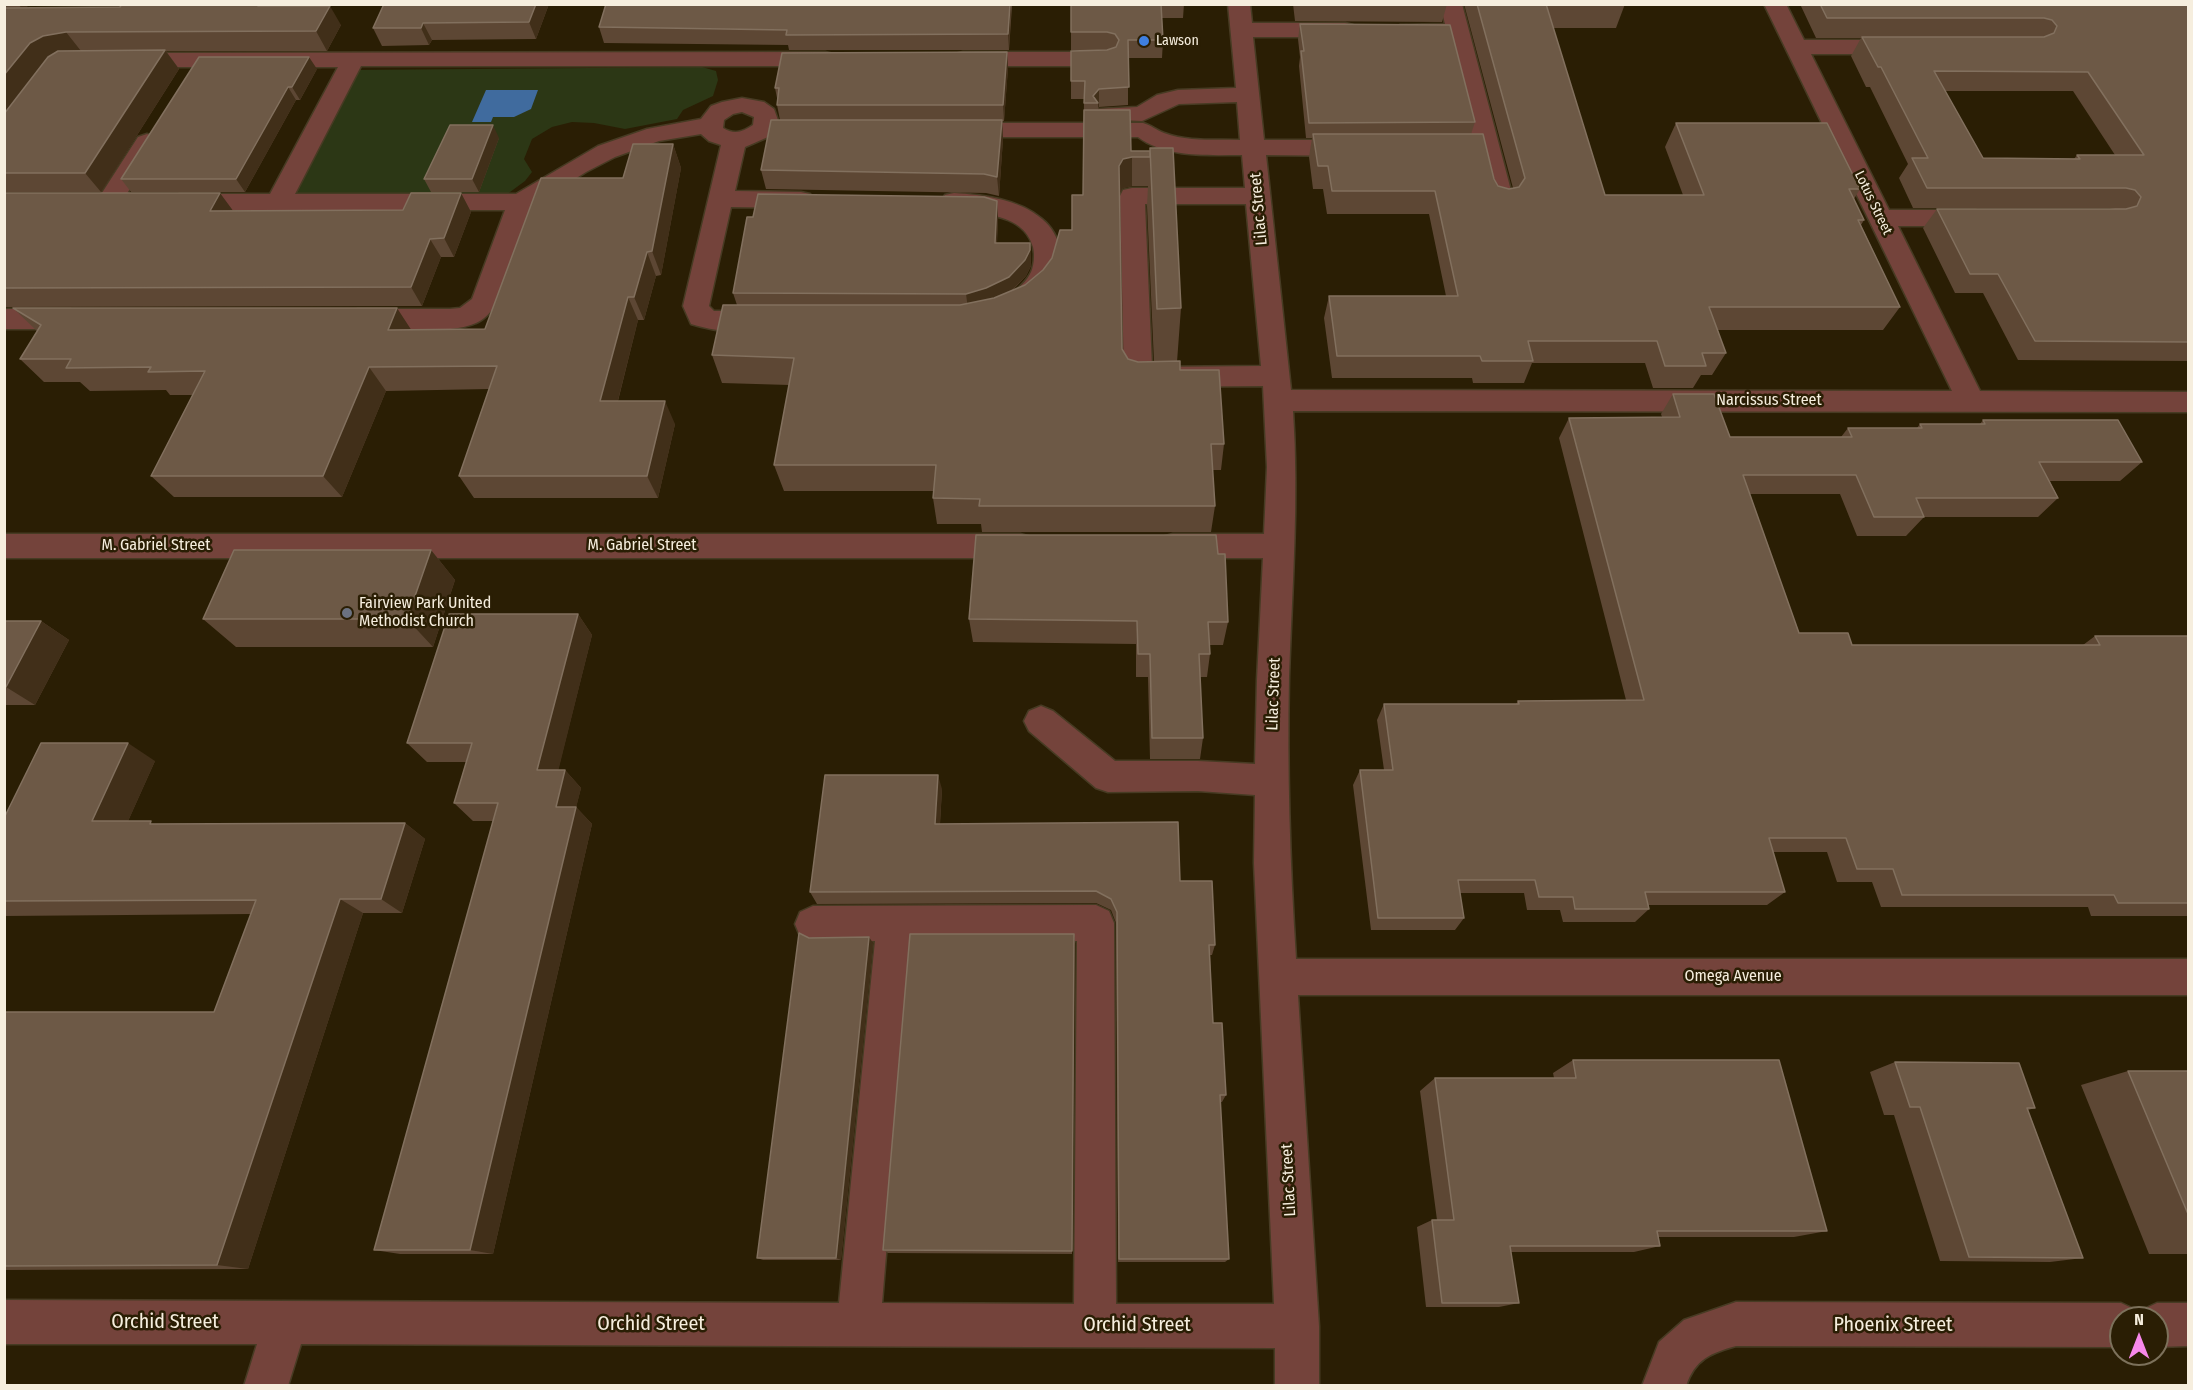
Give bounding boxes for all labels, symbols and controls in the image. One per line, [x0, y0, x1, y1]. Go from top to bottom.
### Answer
place label: Lawson [1156, 33, 1199, 49]
marker: Lawson [1137, 34, 1151, 48]
street label: Lotus Street [1850, 168, 1896, 238]
street label: Lilac Street [1246, 172, 1272, 246]
street label: Narcissus Street [1716, 391, 1822, 411]
street label: M. Gabriel Street [102, 536, 210, 556]
street label: M. Gabriel Street [588, 536, 696, 556]
place label: Fairview Park United Methodist Church [359, 594, 491, 632]
marker: Fairview Park United Methodist Church [340, 606, 354, 620]
street label: Lilac Street [1263, 657, 1285, 731]
street label: Omega Avenue [1684, 967, 1782, 987]
street label: Lilac Street [1278, 1143, 1300, 1217]
north arrow [2109, 1306, 2169, 1366]
street label: Orchid Street [111, 1310, 219, 1334]
text: N [2134, 1310, 2144, 1329]
street label: Orchid Street [597, 1312, 705, 1336]
street label: Orchid Street [1083, 1313, 1191, 1337]
street label: Phoenix Street [1833, 1313, 1953, 1337]

